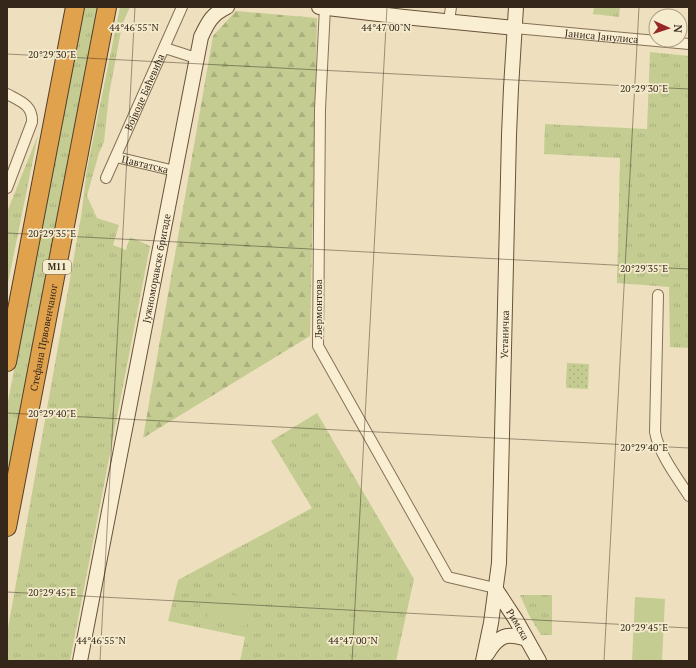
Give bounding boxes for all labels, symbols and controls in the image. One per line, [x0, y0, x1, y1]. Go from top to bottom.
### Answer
north arrow [648, 8, 688, 48]
text: 44°46'55"N [109, 21, 159, 34]
text: 44°47'00"N [361, 21, 411, 34]
text: N [671, 24, 685, 34]
street label: Јаниса Јанулиса [564, 27, 639, 46]
text: 20°29'30"E [28, 48, 76, 61]
street label: Војводе Баћевића [122, 52, 167, 133]
text: 20°29'30"E [620, 82, 668, 95]
street label: Цавтатска [120, 153, 170, 176]
street label: Јужноморавске бригаде [140, 213, 174, 324]
text: 20°29'35"E [28, 227, 76, 240]
road number: M11 [43, 260, 71, 274]
text: 20°29'35"E [620, 262, 668, 275]
street label: Љермонтова [312, 279, 325, 340]
street label: Стефана Првовенчаног [27, 282, 61, 392]
street label: Устаничка [498, 310, 512, 359]
text: 20°29'40"E [28, 407, 76, 420]
text: 20°29'40"E [620, 441, 668, 454]
text: 20°29'45"E [28, 586, 76, 599]
street label: Римска [503, 606, 532, 643]
text: 20°29'45"E [620, 621, 668, 634]
text: 44°46'55"N [76, 634, 126, 647]
text: 44°47'00"N [328, 634, 378, 647]

